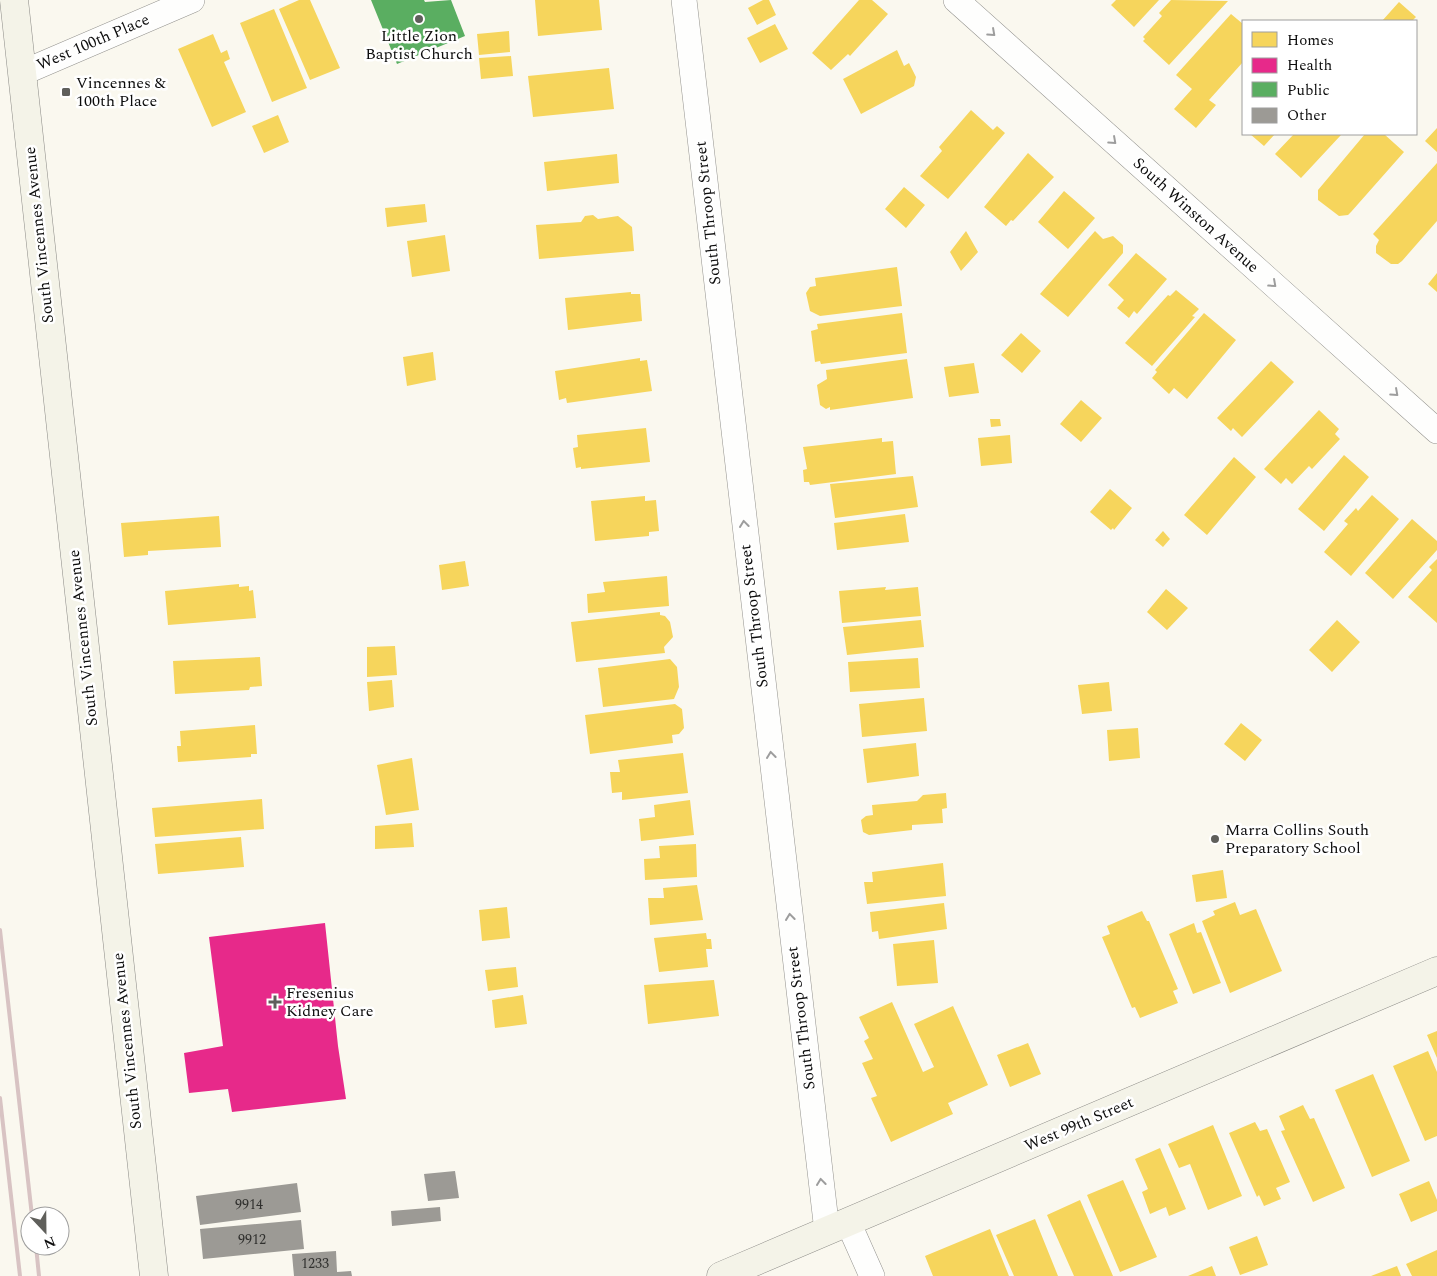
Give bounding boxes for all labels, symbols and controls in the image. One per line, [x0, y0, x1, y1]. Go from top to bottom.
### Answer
street label: West 100th Place [33, 7, 153, 77]
marker: Little Zion Baptist Church [413, 13, 425, 25]
legend [1242, 20, 1417, 135]
place label: Little Zion Baptist Church [365, 24, 473, 66]
one-way arrow [987, 27, 996, 36]
text: Homes [1287, 29, 1334, 52]
text: Health [1287, 54, 1332, 77]
place label: Vincennes & 100th Place [76, 71, 167, 113]
text: Public [1287, 79, 1330, 102]
marker: Vincennes & 100th Place [60, 86, 72, 98]
text: Other [1287, 104, 1326, 127]
one-way arrow [1108, 135, 1117, 144]
street label: South Throop Street [688, 140, 727, 286]
street label: South Vincennes Avenue [18, 146, 60, 324]
street label: South Winston Avenue [1128, 152, 1264, 278]
one-way arrow [1268, 279, 1277, 288]
one-way arrow [1389, 387, 1398, 396]
one-way arrow [739, 520, 750, 528]
street label: South Throop Street [733, 543, 775, 689]
street label: South Vincennes Avenue [62, 549, 104, 727]
one-way arrow [766, 751, 777, 759]
place label: Marra Collins South Preparatory School [1225, 818, 1369, 860]
marker: Marra Collins South Preparatory School [1209, 833, 1221, 845]
one-way arrow [785, 912, 796, 920]
street label: South Throop Street [780, 945, 822, 1091]
street label: South Vincennes Avenue [106, 952, 148, 1130]
place label: Fresenius Kidney Care [286, 981, 374, 1023]
marker: Fresenius Kidney Care [268, 995, 282, 1009]
street label: West 99th Street [1021, 1090, 1138, 1158]
one-way arrow [816, 1178, 827, 1186]
house number: 9914 [235, 1194, 263, 1215]
north arrow [20, 1206, 70, 1256]
house number: 9912 [238, 1229, 266, 1250]
text: N [40, 1231, 59, 1254]
house number: 1233 [301, 1253, 329, 1274]

